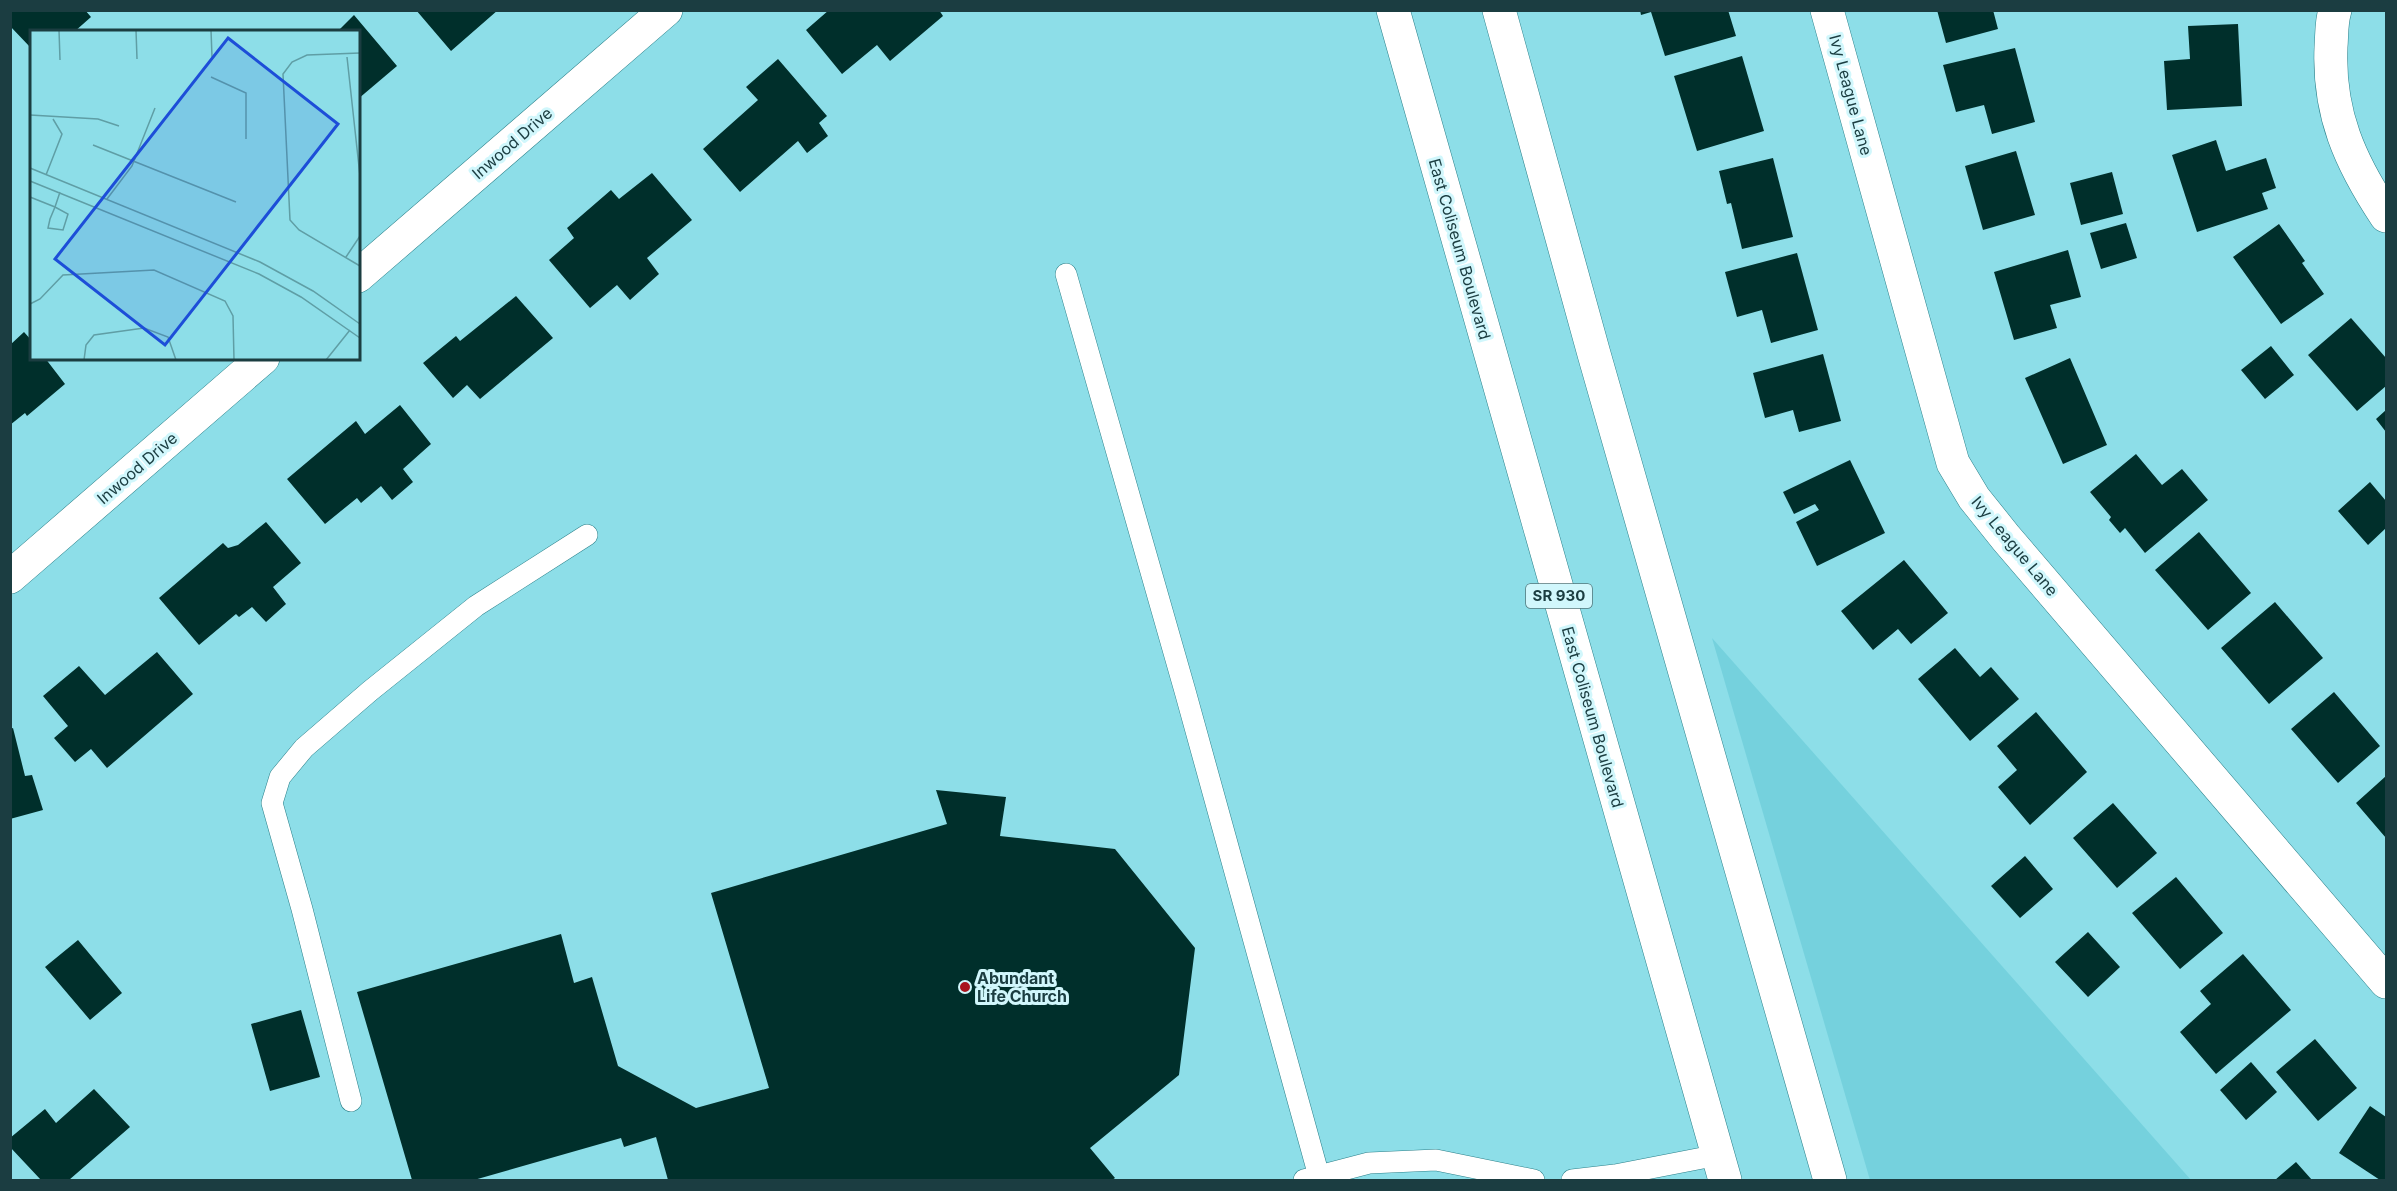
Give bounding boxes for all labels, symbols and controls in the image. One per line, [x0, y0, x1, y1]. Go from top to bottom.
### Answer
inset map [30, 30, 360, 360]
street label: Ivy League Lane [1825, 32, 1877, 158]
street label: Inwood Drive [468, 103, 556, 183]
street label: East Coliseum Boulevard [1425, 156, 1495, 342]
street label: Inwood Drive [93, 428, 181, 508]
street label: Ivy League Lane [1967, 492, 2063, 600]
road number: SR 930 [1526, 584, 1592, 608]
street label: East Coliseum Boulevard [1558, 624, 1628, 810]
place label: Abundant Life Church [977, 968, 1067, 1006]
marker: Abundant Life Church [958, 980, 972, 994]

